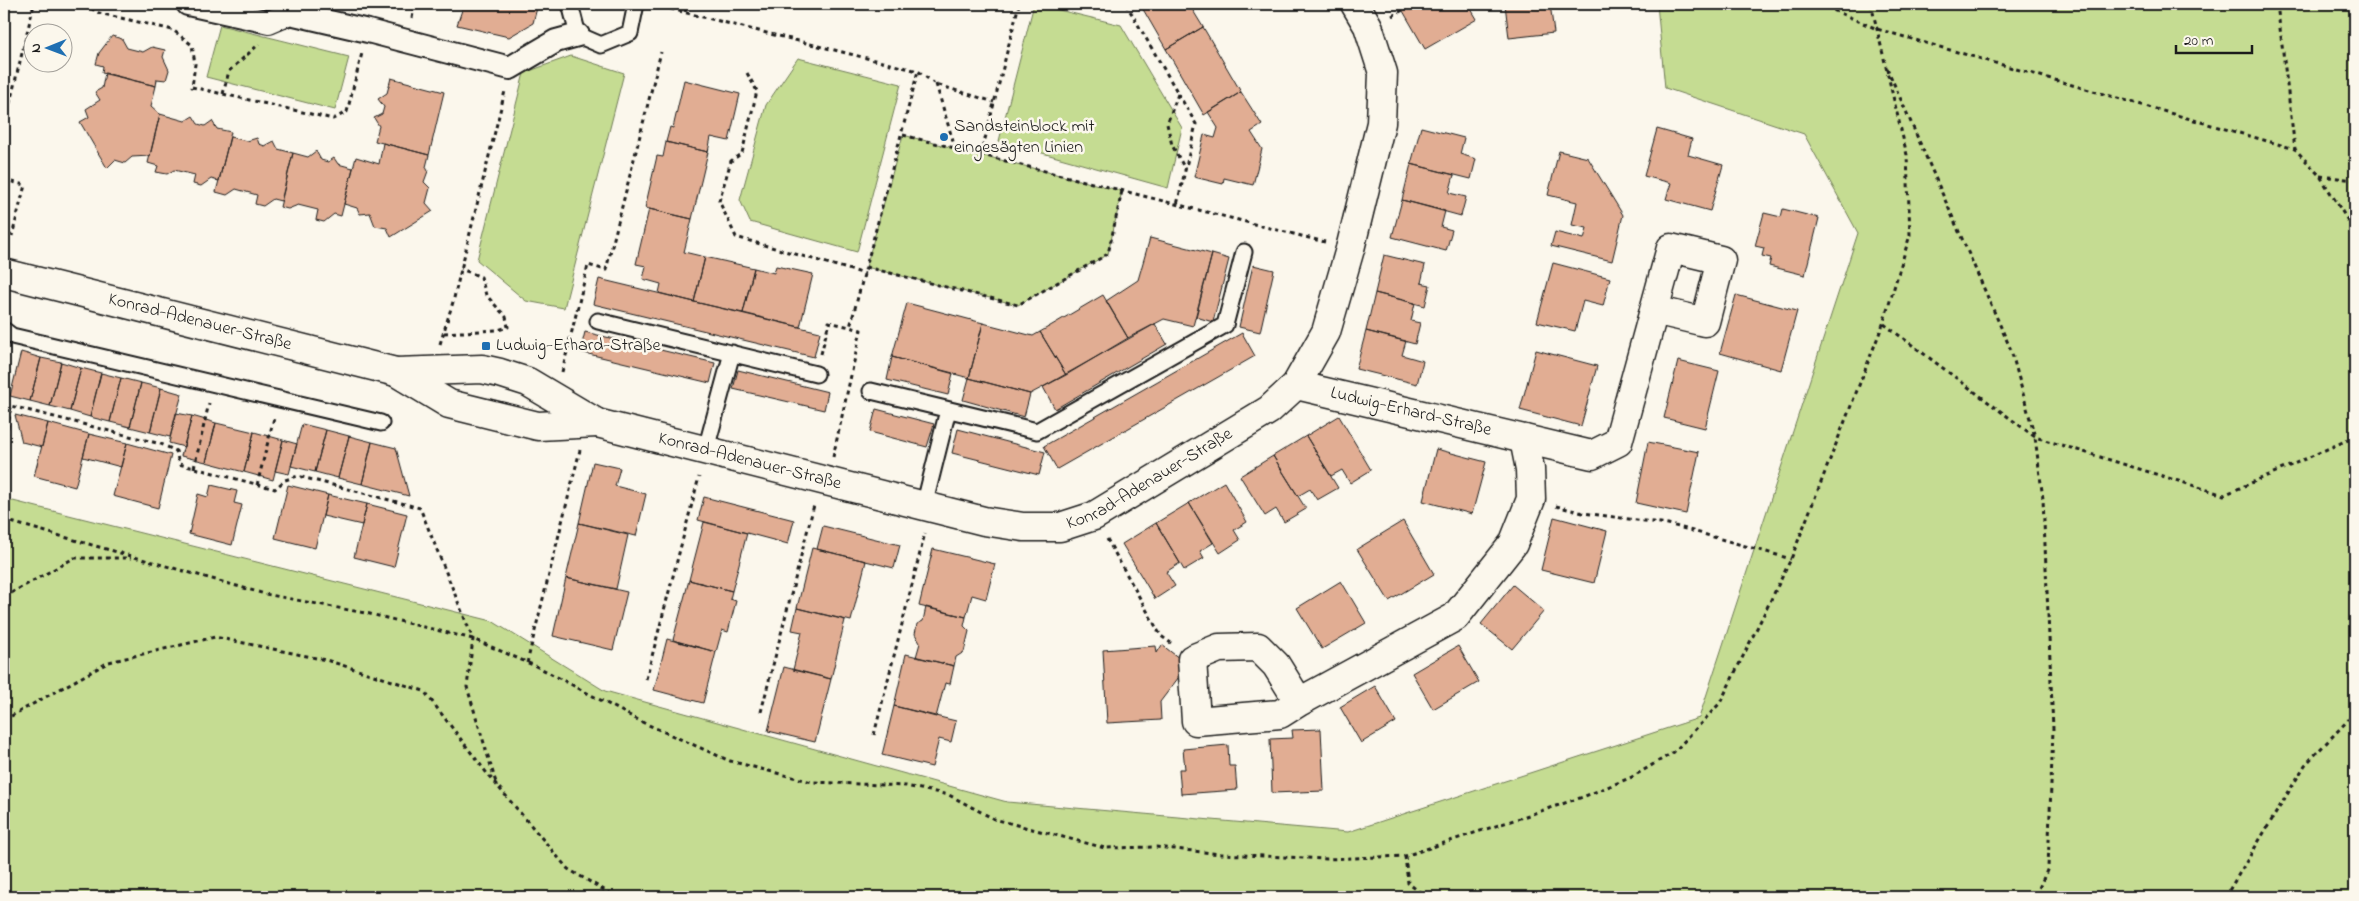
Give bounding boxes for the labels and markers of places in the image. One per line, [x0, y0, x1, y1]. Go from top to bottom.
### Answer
place label: Sandsteinblock mit eingesägten Linien [954, 114, 1095, 162]
marker: Sandsteinblock mit eingesägten Linien [938, 131, 950, 143]
place label: Ludwig-Erhard-Straße [496, 333, 661, 360]
marker: Ludwig-Erhard-Straße [480, 340, 492, 352]

